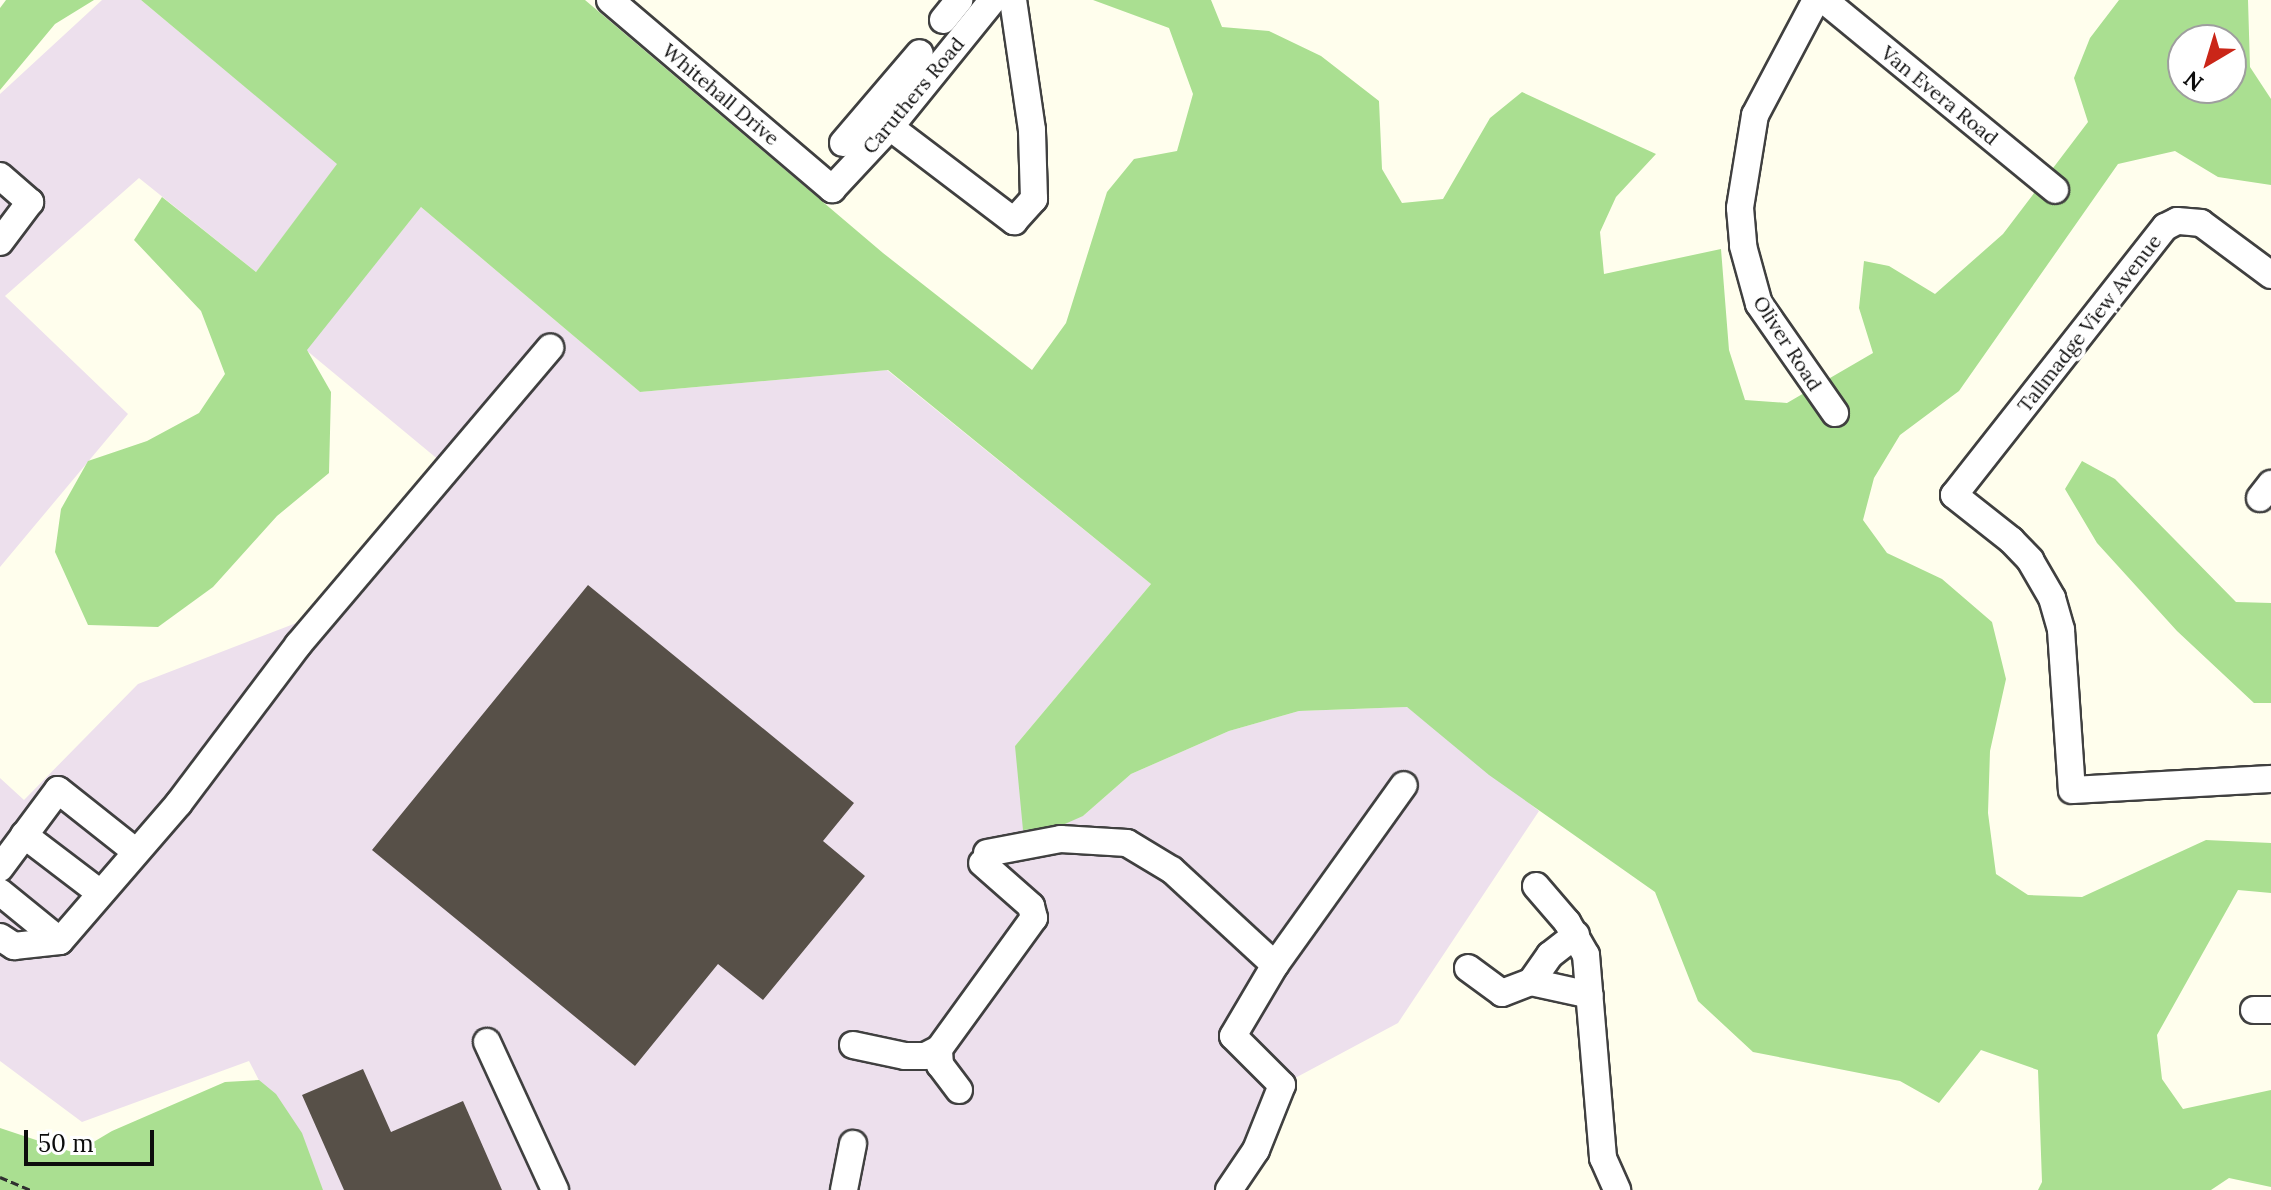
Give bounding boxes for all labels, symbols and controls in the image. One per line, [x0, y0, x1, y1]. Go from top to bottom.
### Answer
north arrow [2167, 24, 2247, 104]
street label: Caruthers Road [857, 32, 969, 158]
street label: Whitehall Drive [658, 38, 784, 150]
street label: Van Evera Road [1877, 40, 2003, 150]
text: N [2178, 65, 2209, 98]
street label: Tallmadge View Avenue [2012, 229, 2166, 417]
street label: Oliver Road [1748, 291, 1828, 395]
scale bar [28, 1114, 158, 1164]
text: 50 m [38, 1128, 94, 1159]

